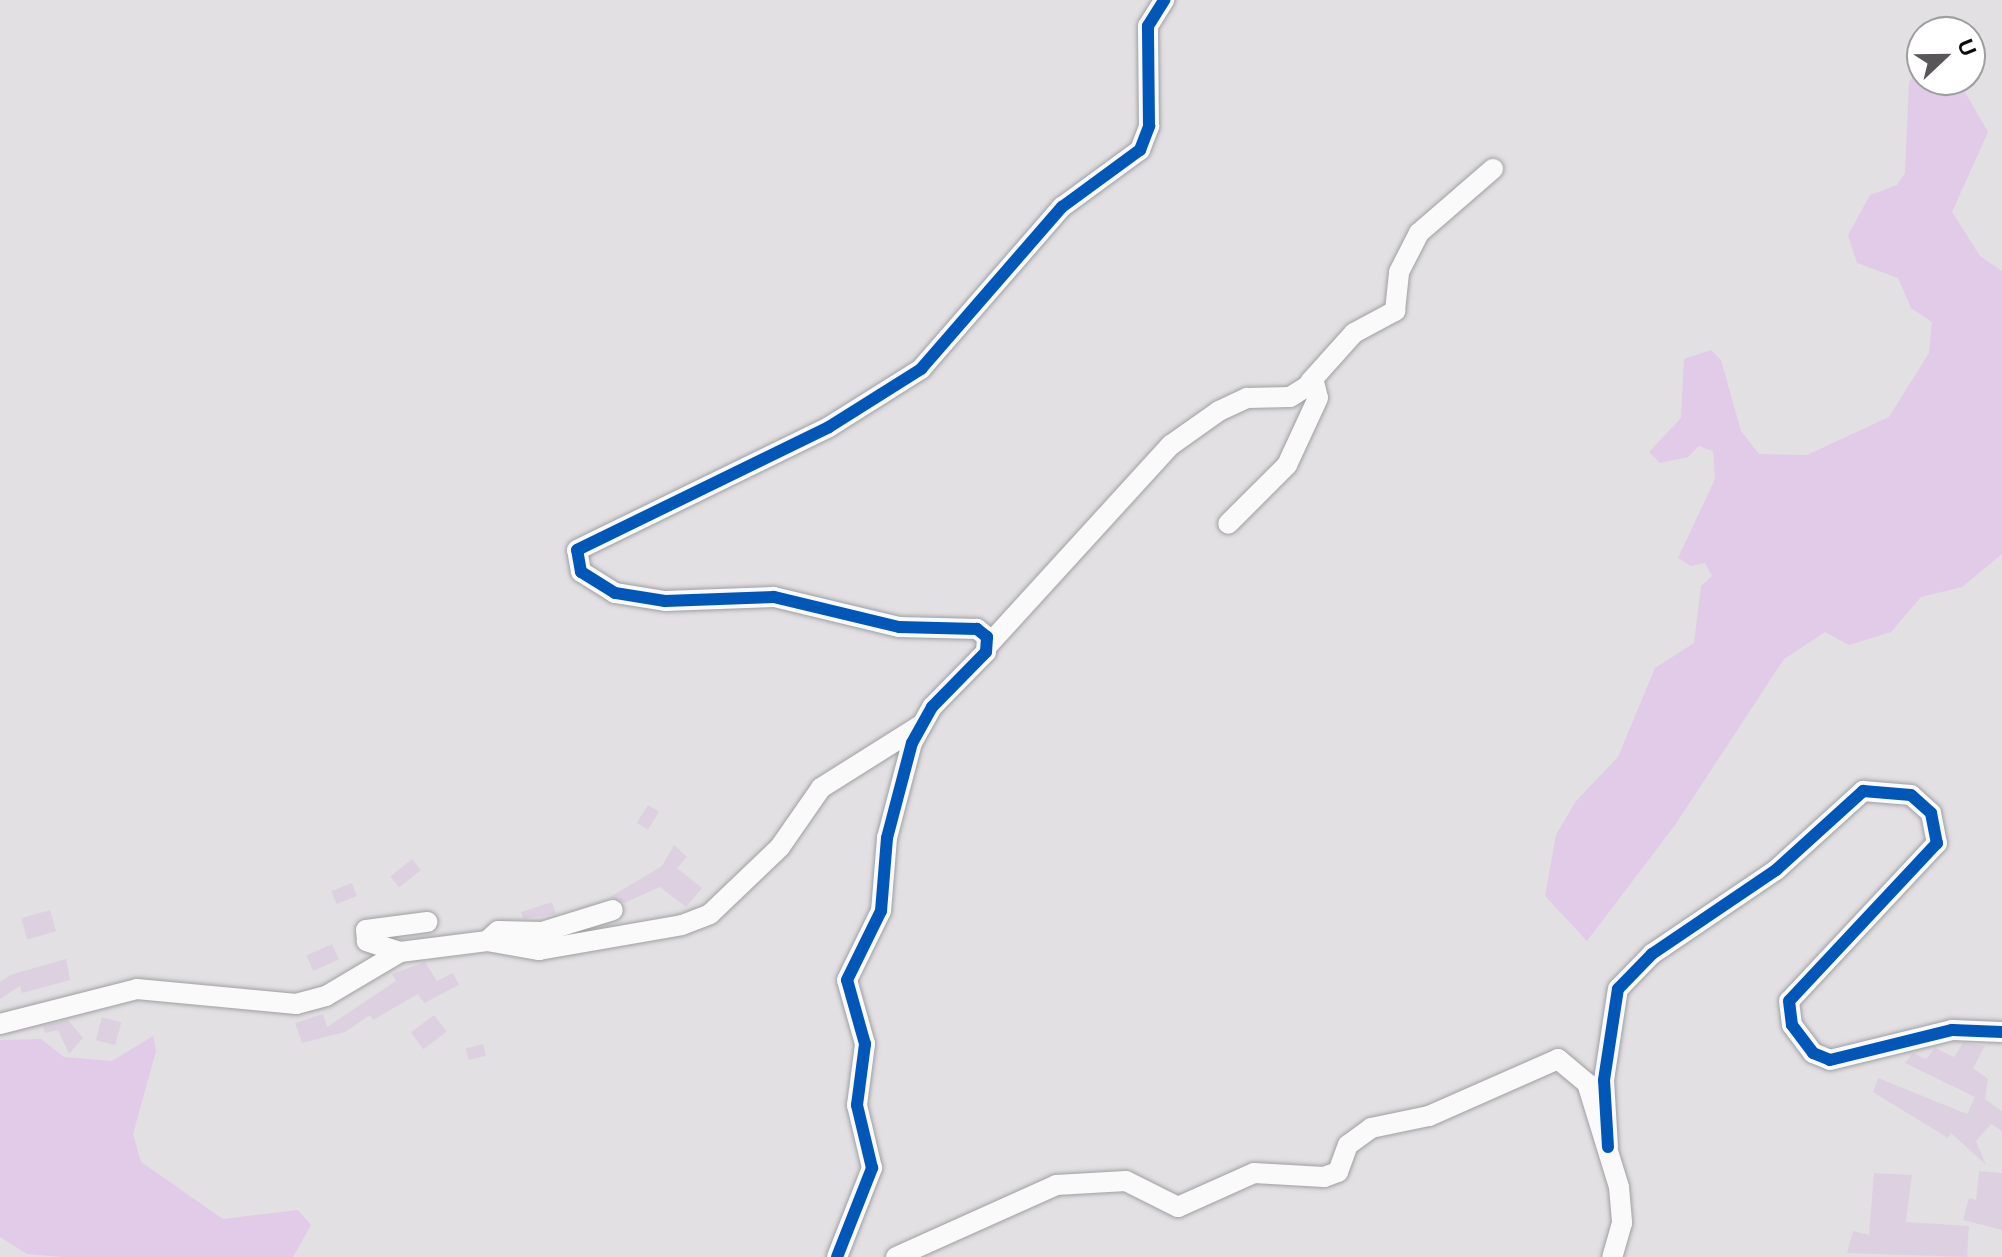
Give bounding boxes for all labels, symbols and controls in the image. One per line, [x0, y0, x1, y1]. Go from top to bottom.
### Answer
north arrow [1906, 16, 1986, 96]
text: U [1952, 36, 1981, 60]

